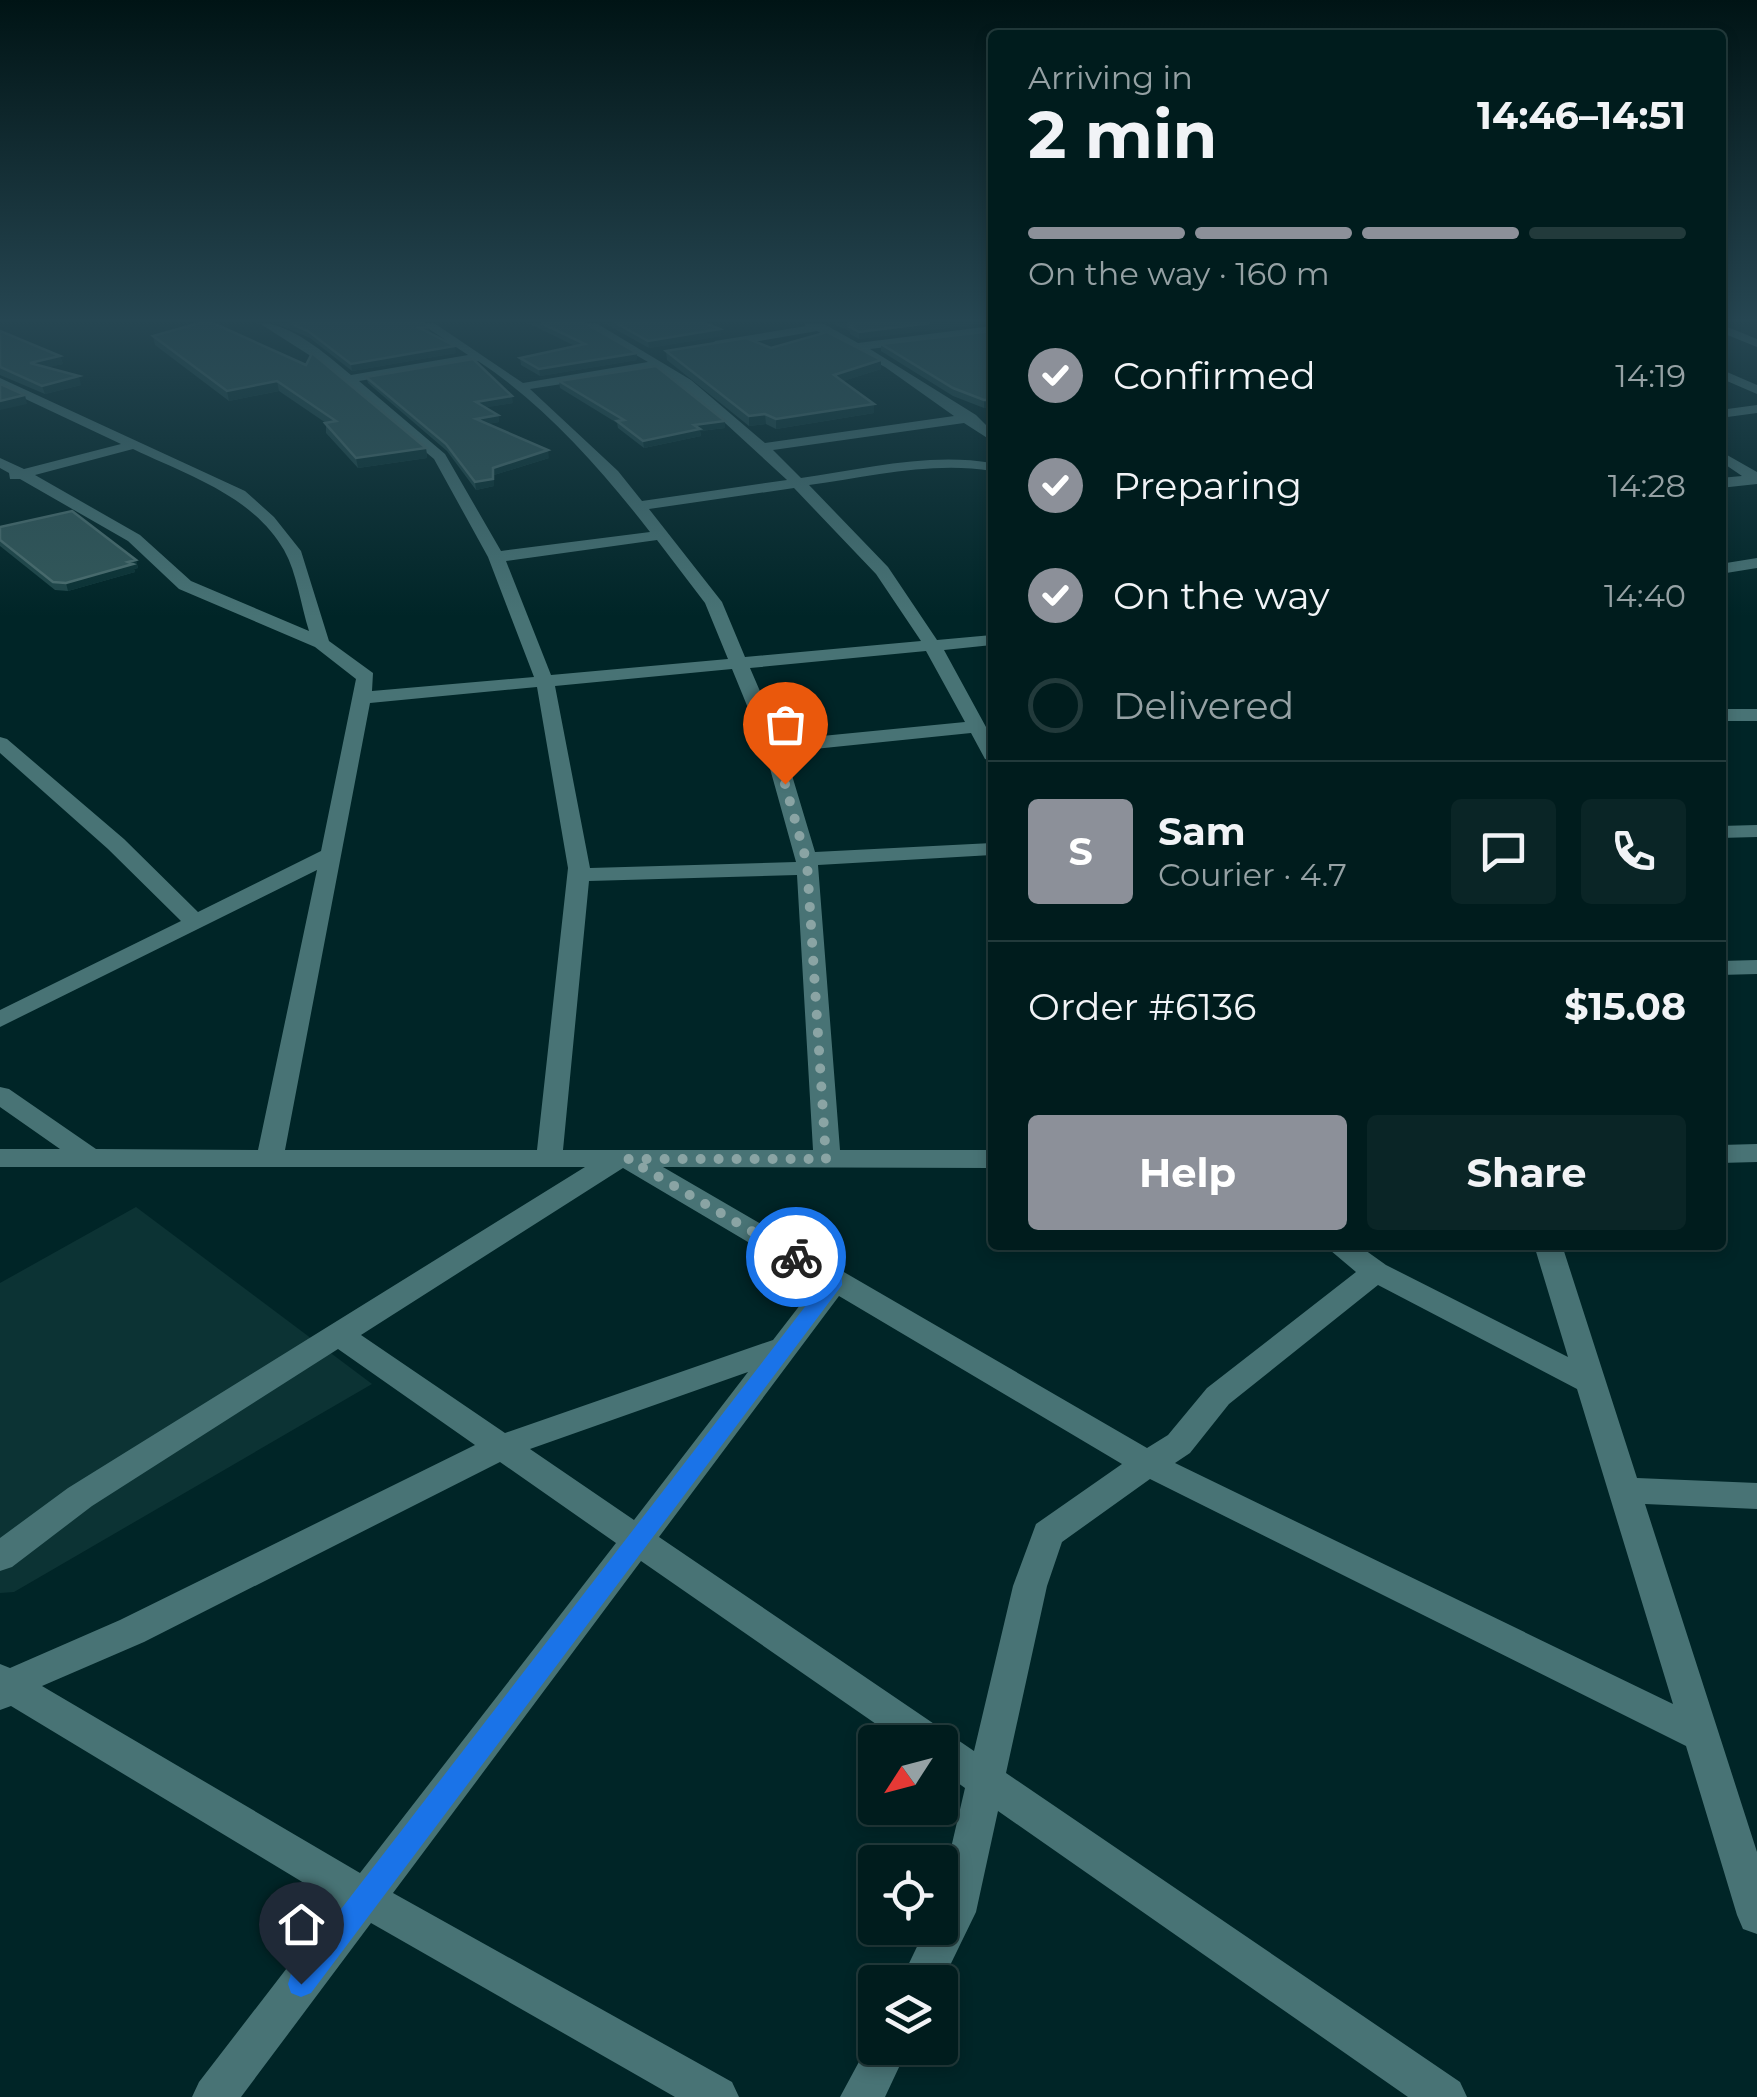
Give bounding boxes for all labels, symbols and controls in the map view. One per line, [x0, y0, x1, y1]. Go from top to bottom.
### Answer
text: Arriving in [1028, 58, 1193, 97]
text: 14:46–14:51 [1477, 92, 1686, 139]
text: 2 min [1028, 95, 1217, 174]
text: On the way · 160 m [1028, 254, 1330, 293]
icon: check [1028, 348, 1083, 403]
text: Confirmed [1113, 352, 1316, 399]
text: 14:19 [1615, 356, 1686, 395]
icon: check [1028, 458, 1083, 513]
text: Preparing [1113, 462, 1302, 509]
text: 14:28 [1608, 466, 1686, 505]
icon: check [1028, 568, 1083, 623]
text: On the way [1113, 572, 1330, 619]
text: 14:40 [1604, 576, 1686, 615]
pin [743, 682, 828, 785]
text: Delivered [1113, 682, 1294, 729]
icon: bag [758, 697, 813, 752]
button: chat [1451, 799, 1556, 904]
button: phone [1581, 799, 1686, 904]
text: Sam [1158, 808, 1246, 855]
text: S [1068, 828, 1093, 875]
text: Courier · 4.7 [1158, 855, 1347, 894]
text: Order #6136 [1028, 983, 1256, 1030]
text: $15.08 [1564, 983, 1686, 1030]
button: Help [1028, 1115, 1347, 1230]
button: Share [1367, 1115, 1686, 1230]
courier [746, 1207, 846, 1307]
icon: bike [769, 1230, 824, 1285]
north arrow [858, 1725, 958, 1825]
map controls [858, 1725, 958, 2065]
button: locate [858, 1845, 958, 1945]
pin [259, 1882, 344, 1985]
icon: home [274, 1897, 329, 1952]
button: layers [858, 1965, 958, 2065]

